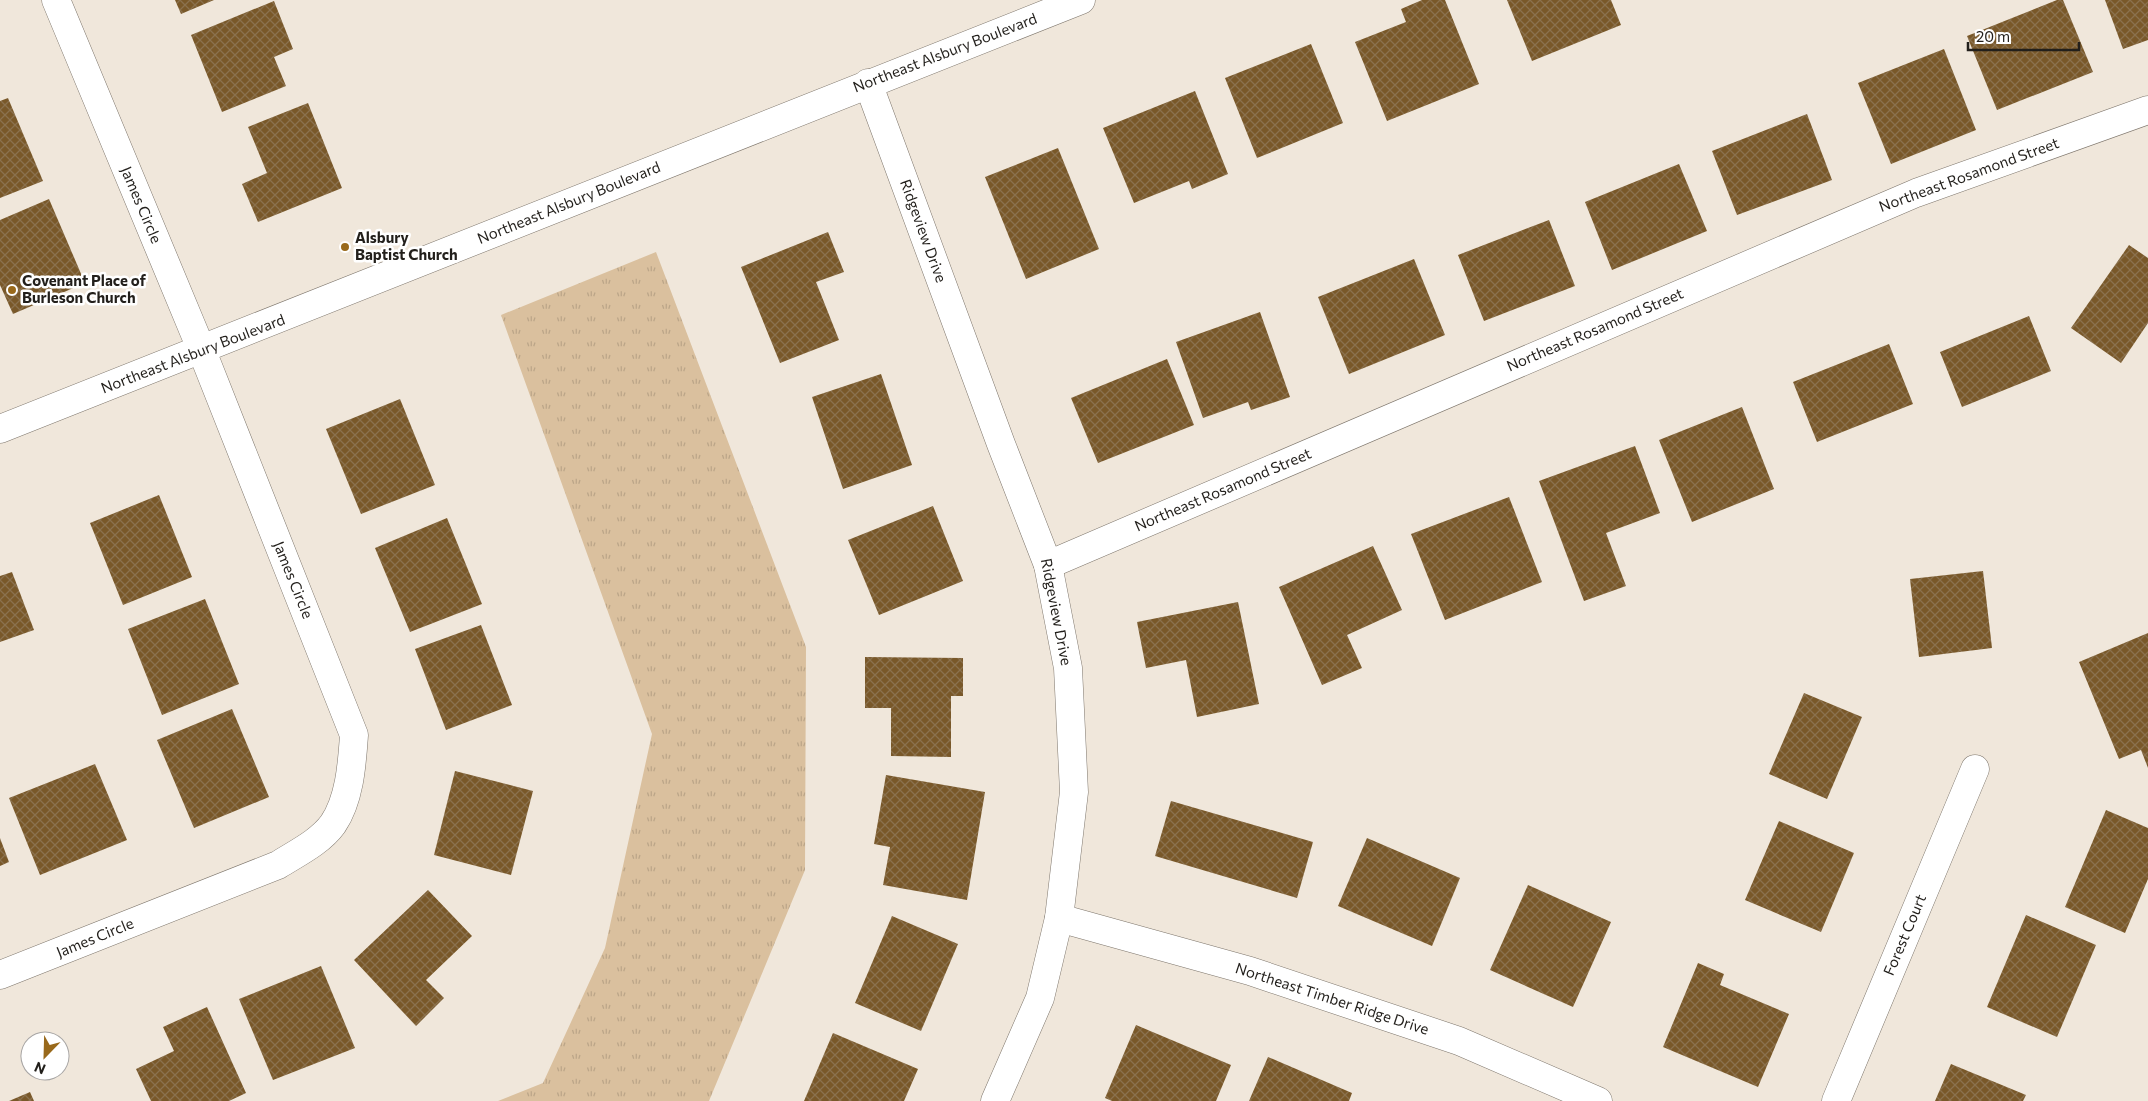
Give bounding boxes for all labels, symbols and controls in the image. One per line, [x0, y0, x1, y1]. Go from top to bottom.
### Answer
street label: Northeast Alsbury Boulevard [850, 9, 1039, 96]
scale bar [1968, 20, 2079, 52]
text: 20 m [1976, 27, 2010, 45]
street label: Northeast Rosamond Street [1876, 133, 2061, 215]
street label: Northeast Alsbury Boulevard [474, 157, 663, 247]
street label: James Circle [118, 163, 166, 246]
street label: Ridgeview Drive [897, 177, 951, 285]
place label: Alsbury Baptist Church [355, 228, 458, 263]
marker: Alsbury Baptist Church [339, 241, 351, 253]
place label: Covenant Place of Burleson Church [22, 271, 147, 306]
marker: Covenant Place of Burleson Church [6, 284, 18, 296]
street label: Northeast Rosamond Street [1504, 284, 1686, 375]
street label: Northeast Alsbury Boulevard [98, 310, 287, 397]
street label: Northeast Rosamond Street [1132, 444, 1314, 535]
street label: James Circle [270, 538, 318, 621]
street label: Ridgeview Drive [1038, 557, 1076, 667]
street label: Forest Court [1879, 891, 1929, 978]
street label: James Circle [53, 913, 136, 961]
street label: Northeast Timber Ridge Drive [1233, 958, 1431, 1038]
north arrow [20, 1031, 70, 1081]
text: N [32, 1059, 48, 1078]

